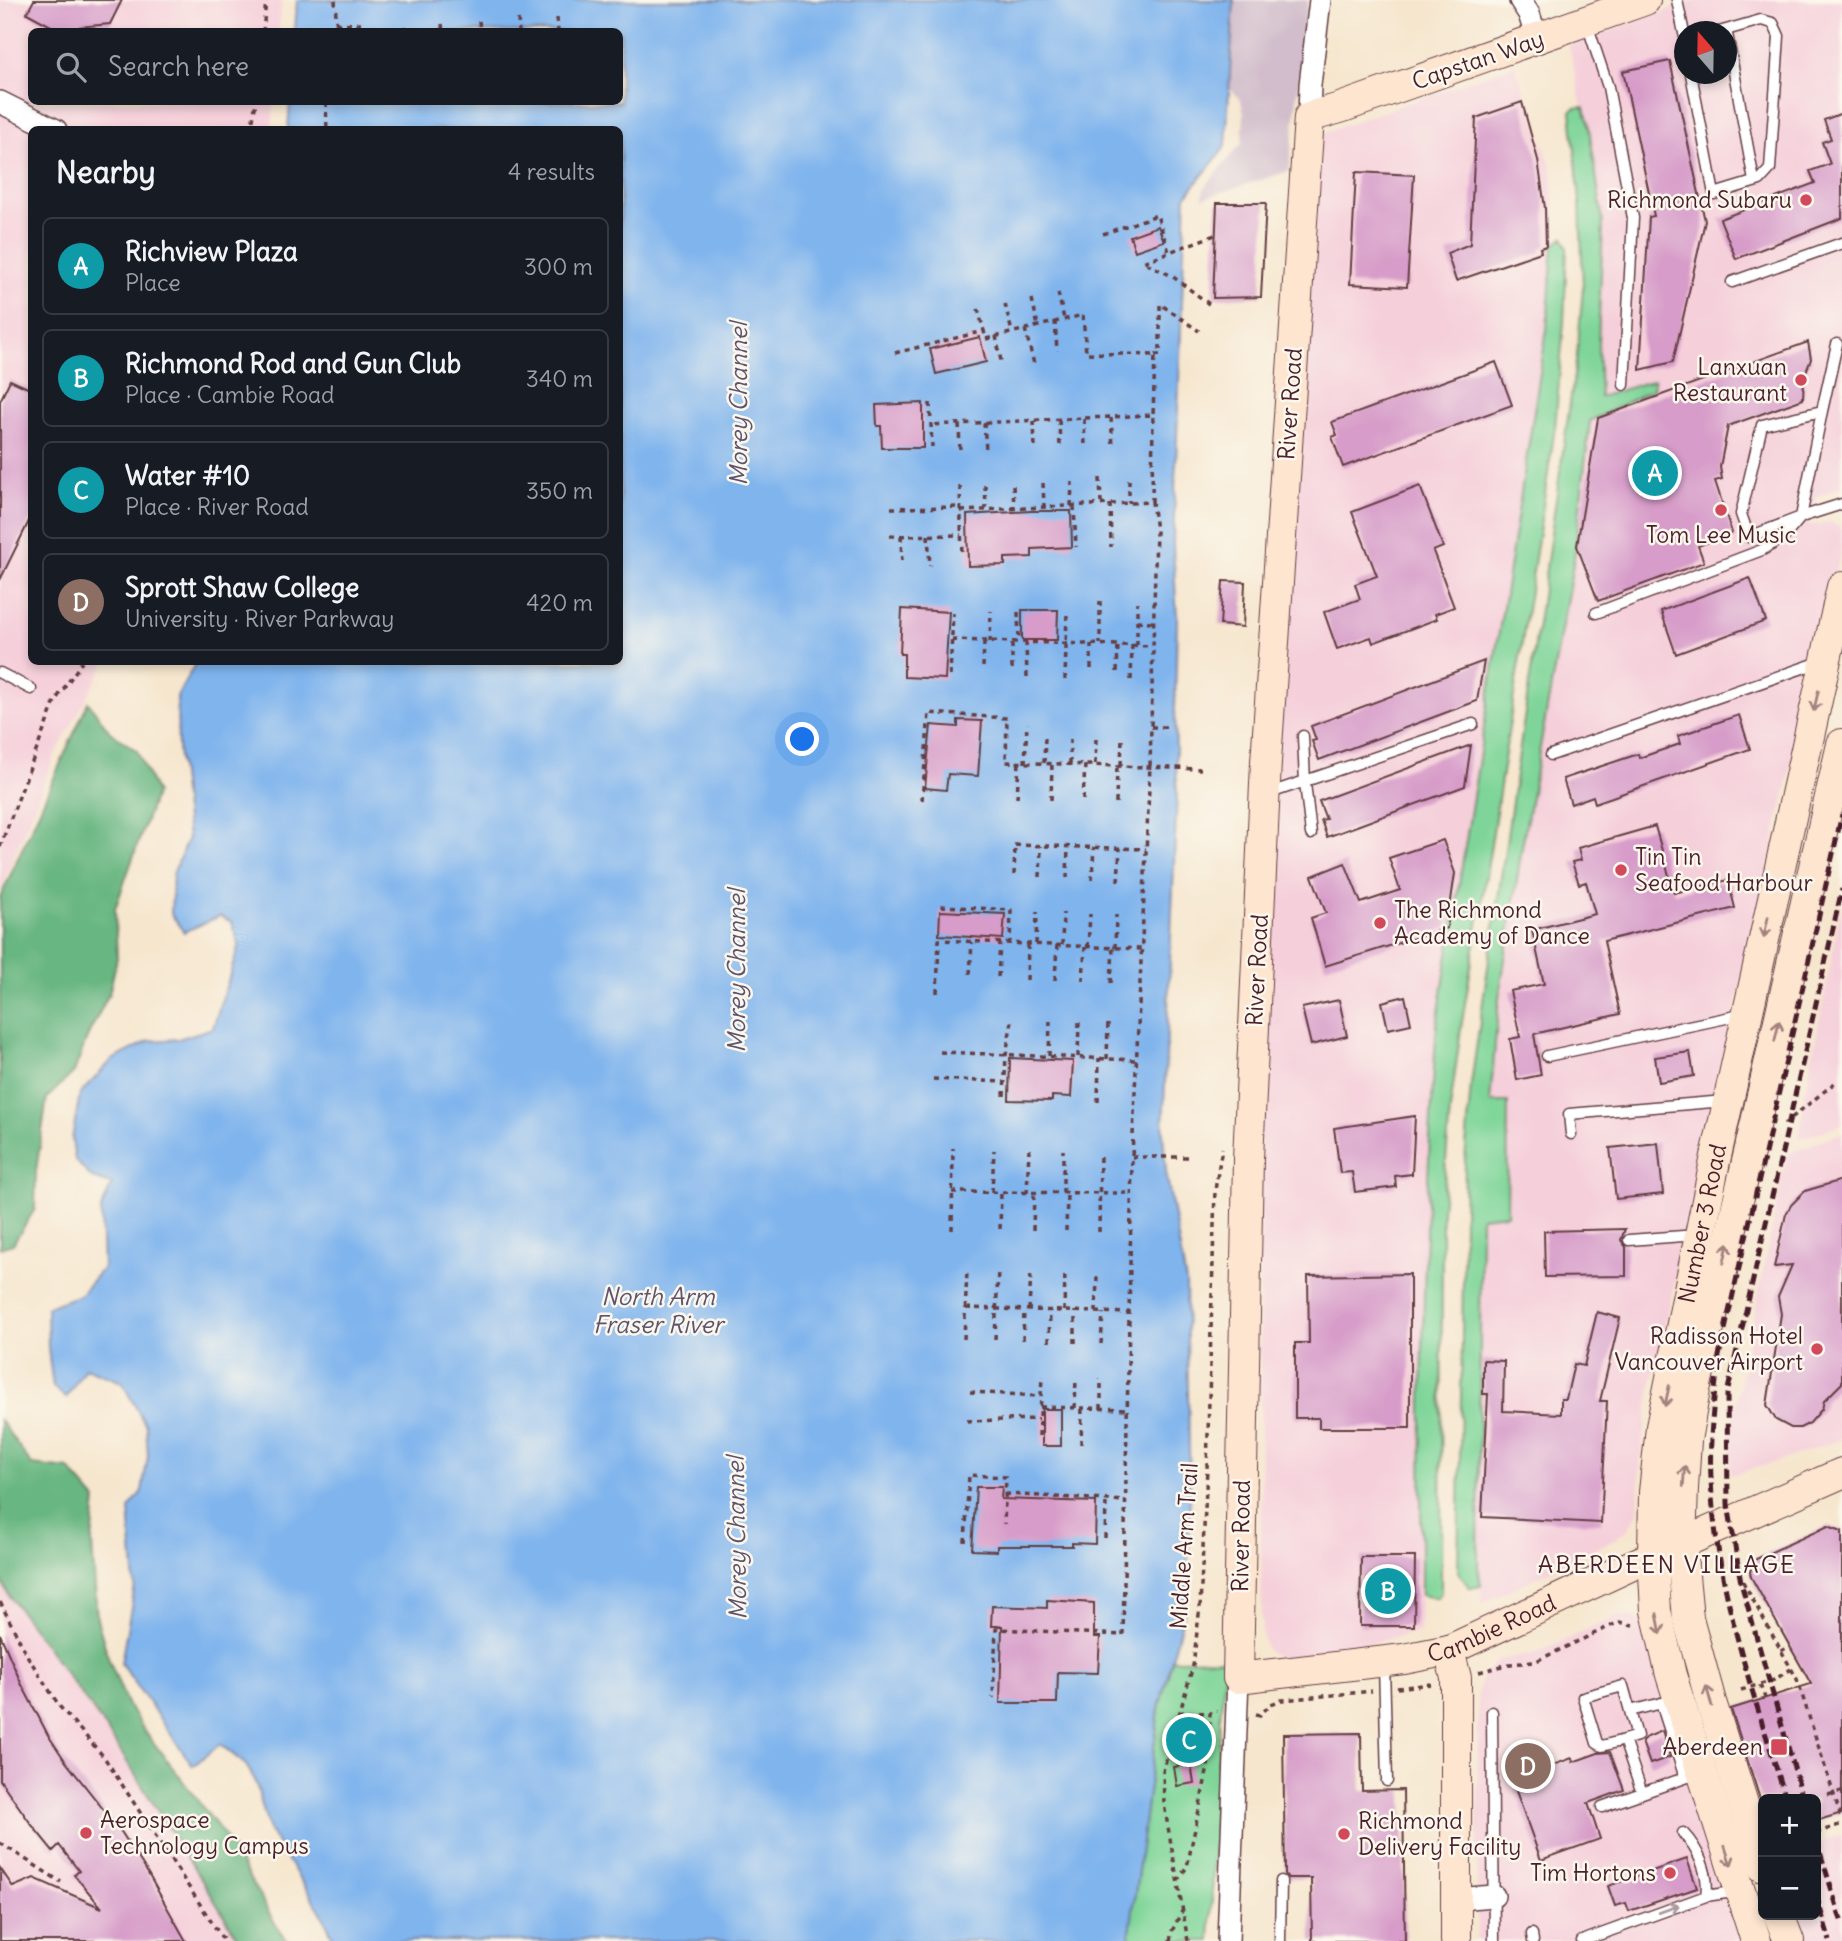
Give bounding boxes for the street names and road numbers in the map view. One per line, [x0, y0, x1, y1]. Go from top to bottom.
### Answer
street label: Capstan Way [1408, 23, 1548, 96]
street label: River Road [1271, 347, 1308, 461]
street label: River Road [1239, 913, 1274, 1027]
street label: Number 3 Road [1671, 1141, 1732, 1306]
street label: Middle Arm Trail [1163, 1462, 1204, 1630]
street label: River Road [1225, 1480, 1256, 1592]
street label: Cambie Road [1425, 1587, 1560, 1668]

